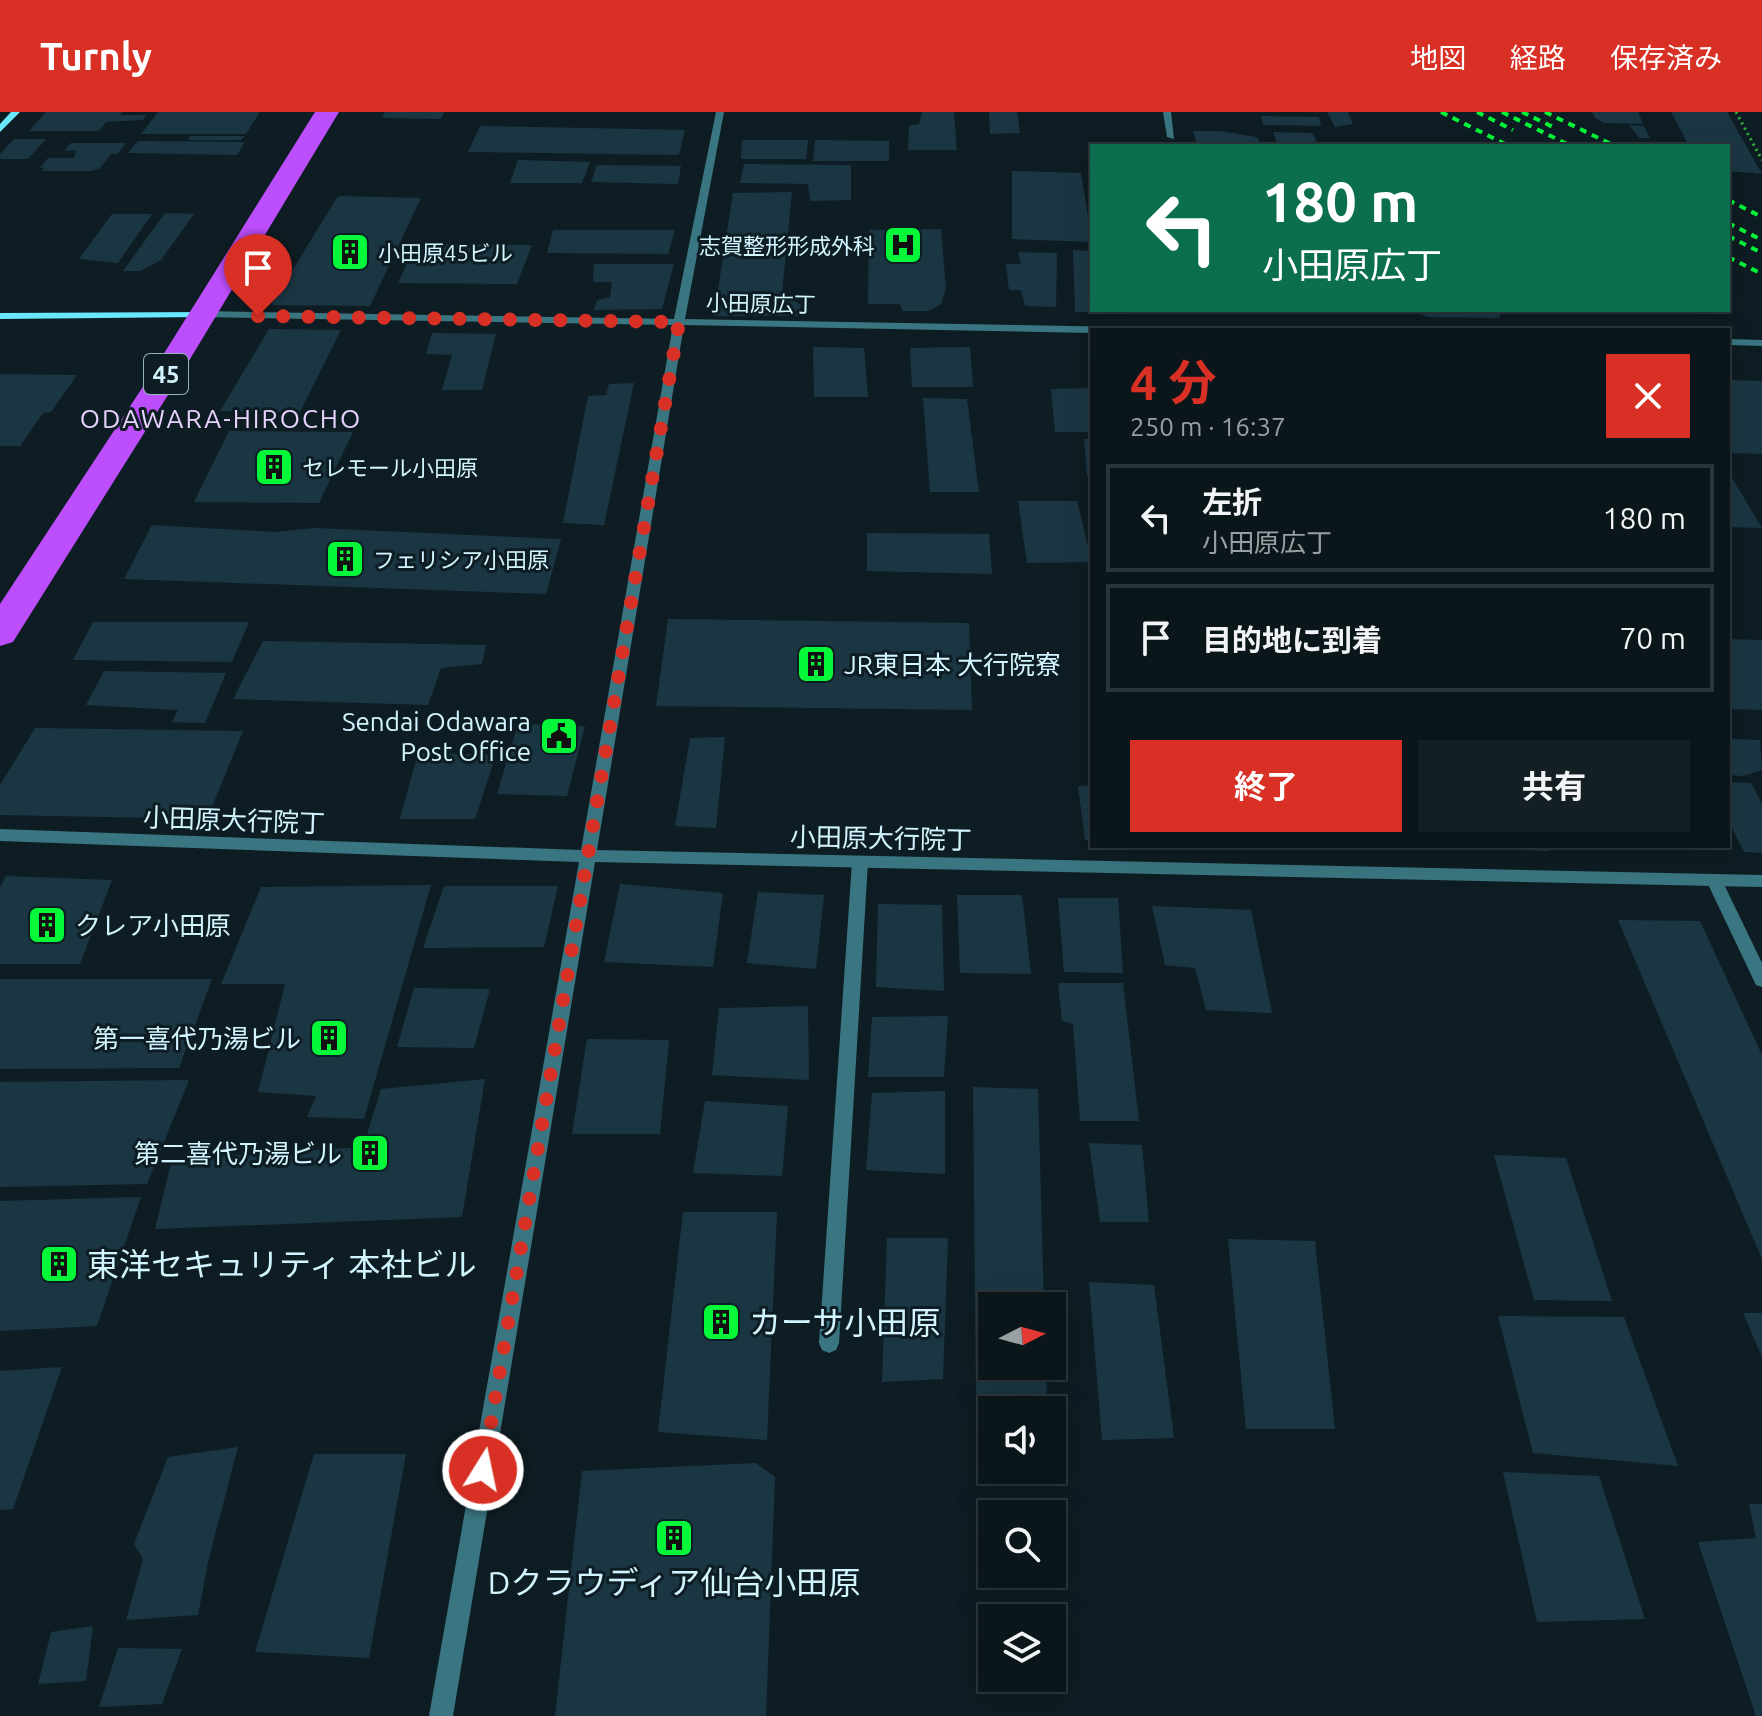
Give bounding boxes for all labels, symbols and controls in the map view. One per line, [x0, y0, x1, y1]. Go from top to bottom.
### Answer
text: Turnly [40, 35, 152, 77]
text: 地図 [1410, 42, 1466, 73]
text: 経路 [1510, 42, 1566, 73]
text: 保存済み [1610, 42, 1722, 73]
text: 180 m [1262, 170, 1418, 233]
icon: left [1130, 176, 1234, 280]
hospital icon: 志賀整形形成外科 [882, 224, 924, 266]
building icon: 小田原45ビル [329, 231, 371, 273]
place label: 志賀整形形成外科 [699, 233, 875, 258]
pin [224, 234, 292, 316]
place label: 小田原45ビル [378, 240, 513, 265]
text: 小田原広丁 [1262, 244, 1442, 285]
icon: arrive [236, 246, 280, 290]
street label: 小田原広丁 [706, 290, 816, 316]
road number: 45 [144, 354, 188, 394]
button: close [1606, 354, 1690, 438]
text: 4 分 [1130, 355, 1216, 409]
district label: ODAWARA-HIROCHO [80, 404, 362, 433]
text: 250 m · 16:37 [1130, 412, 1286, 441]
building icon: セレモール小田原 [253, 446, 295, 488]
place label: セレモール小田原 [302, 455, 478, 480]
text: 左折 [1202, 485, 1262, 519]
icon: left [1134, 496, 1178, 540]
text: 180 m [1602, 501, 1686, 535]
text: 小田原広丁 [1202, 528, 1332, 557]
building icon: フェリシア小田原 [324, 538, 366, 580]
place label: フェリシア小田原 [373, 547, 549, 572]
icon: arrive [1134, 616, 1178, 660]
text: 70 m [1619, 621, 1686, 655]
text: 目的地に到着 [1202, 623, 1382, 657]
building icon: JR東日本 大行院寮 [795, 643, 837, 685]
place label: JR東日本 大行院寮 [844, 650, 1061, 679]
place label: Sendai Odawara Post Office [342, 707, 531, 766]
public building icon: Sendai Odawara Post Office [538, 715, 580, 757]
button: 終了 [1130, 740, 1402, 832]
button: 共有 [1418, 740, 1690, 832]
street label: 小田原大行院丁 [143, 802, 325, 838]
street label: 小田原大行院丁 [790, 822, 972, 854]
building icon: クレア小田原 [26, 904, 68, 946]
place label: クレア小田原 [75, 911, 231, 940]
building icon: 第一喜代乃湯ビル [308, 1017, 350, 1059]
place label: 第一喜代乃湯ビル [93, 1024, 301, 1053]
building icon: 第二喜代乃湯ビル [349, 1132, 391, 1174]
place label: 第二喜代乃湯ビル [134, 1139, 342, 1168]
building icon: 東洋セキュリティ 本社ビル [38, 1243, 80, 1285]
place label: 東洋セキュリティ 本社ビル [87, 1246, 476, 1282]
north arrow [978, 1292, 1066, 1380]
map controls [978, 1292, 1066, 1692]
building icon: カーサ小田原 [700, 1301, 742, 1343]
place label: カーサ小田原 [749, 1304, 940, 1340]
button: sound [978, 1396, 1066, 1484]
position arrow [441, 1428, 525, 1512]
button: search [978, 1500, 1066, 1588]
building icon: Dクラウディア仙台小田原 [653, 1517, 695, 1559]
place label: Dクラウディア仙台小田原 [488, 1564, 860, 1600]
button: layers [978, 1604, 1066, 1692]

